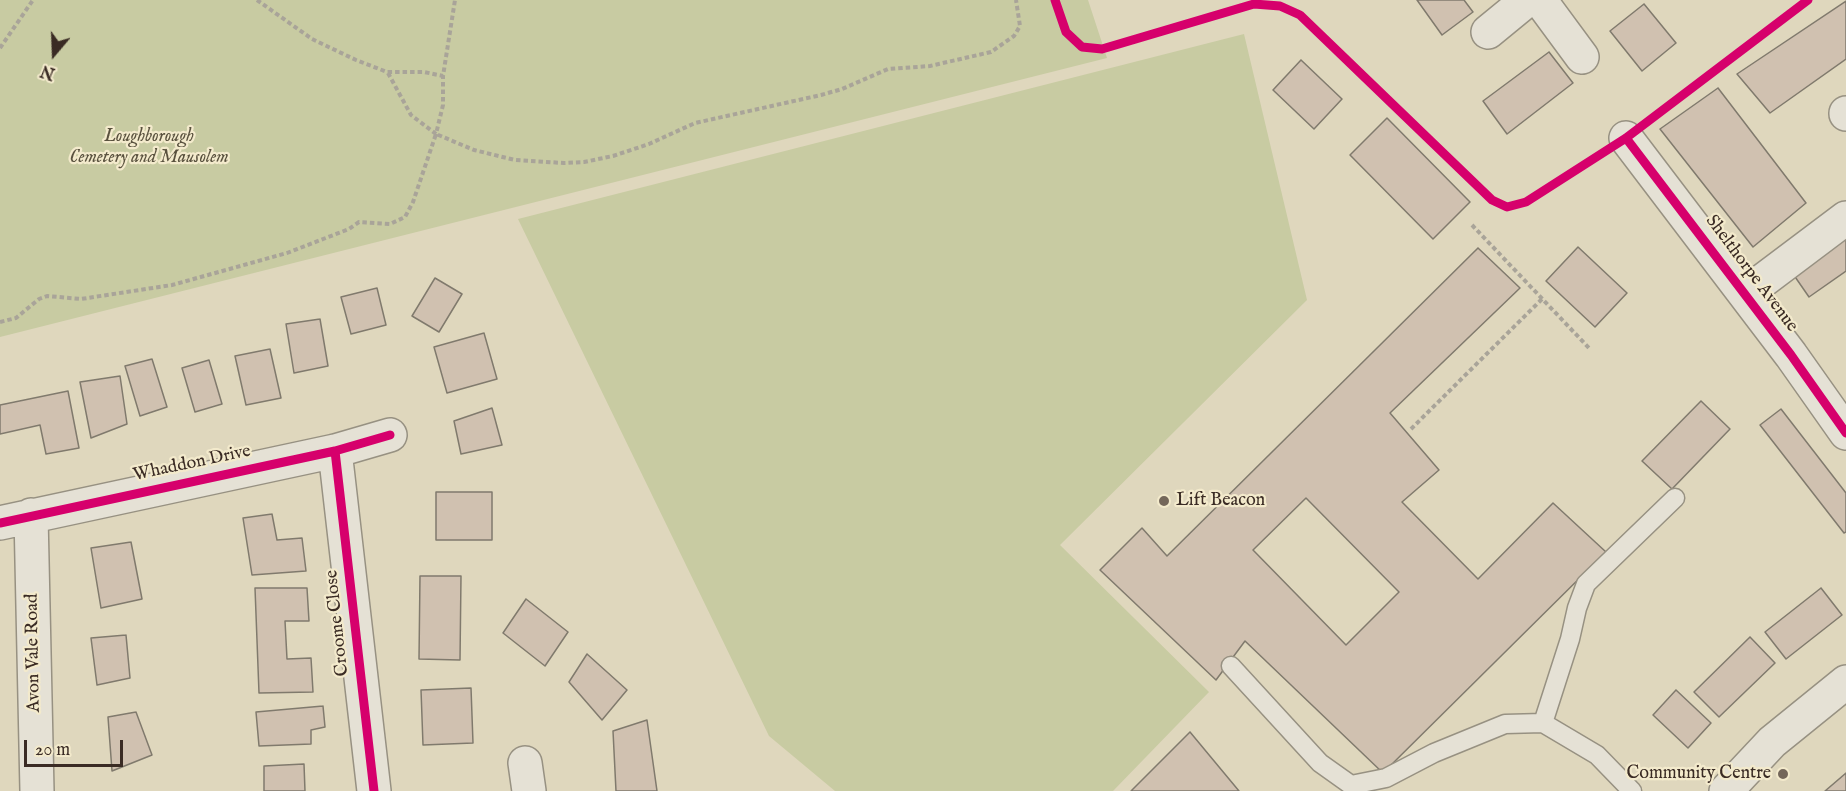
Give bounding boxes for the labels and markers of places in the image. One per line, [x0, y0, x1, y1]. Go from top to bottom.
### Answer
place label: Lift Beacon [1176, 490, 1265, 512]
marker: Lift Beacon [1157, 494, 1171, 508]
place label: Community Centre [1626, 763, 1771, 785]
marker: Community Centre [1776, 767, 1790, 781]

